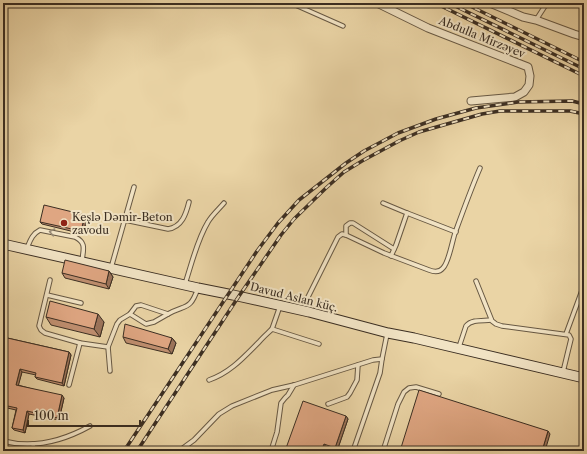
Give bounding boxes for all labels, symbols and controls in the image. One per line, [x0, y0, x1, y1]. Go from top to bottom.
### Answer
street label: Abdulla Mirzəyev [436, 13, 528, 61]
place label: Keşlə Dəmir-Beton zavodu [72, 210, 173, 237]
marker: Keşlə Dəmir-Beton zavodu [59, 218, 69, 228]
one-way arrow [49, 229, 55, 237]
street label: Davud Aslan küç. [249, 279, 339, 315]
scale bar [28, 402, 140, 428]
text: 100 m [34, 408, 69, 423]

